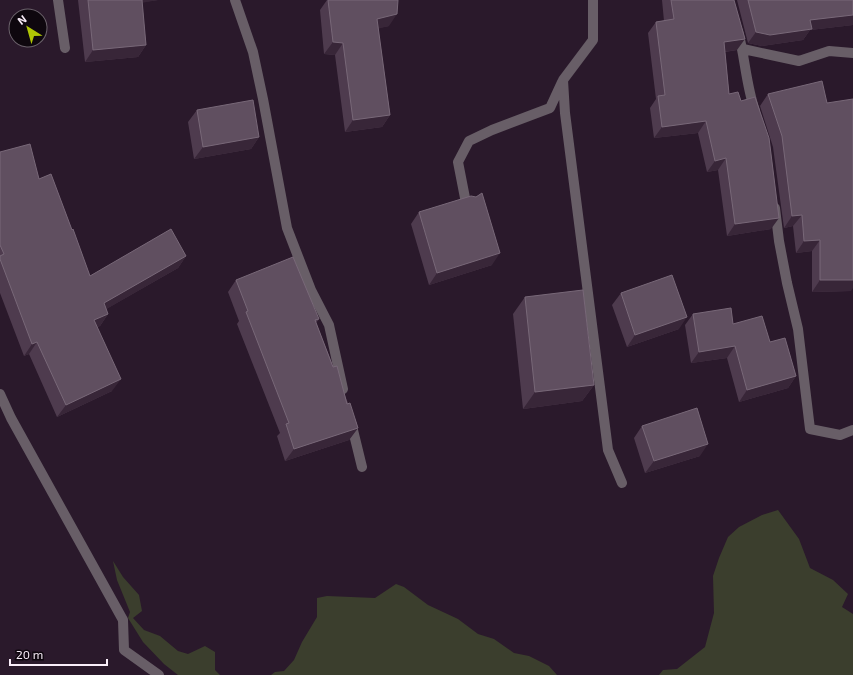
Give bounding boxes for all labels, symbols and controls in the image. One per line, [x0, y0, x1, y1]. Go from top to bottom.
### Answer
north arrow [8, 8, 48, 48]
text: N [15, 12, 29, 27]
scale bar [10, 641, 107, 667]
text: 20 m [16, 647, 43, 661]

